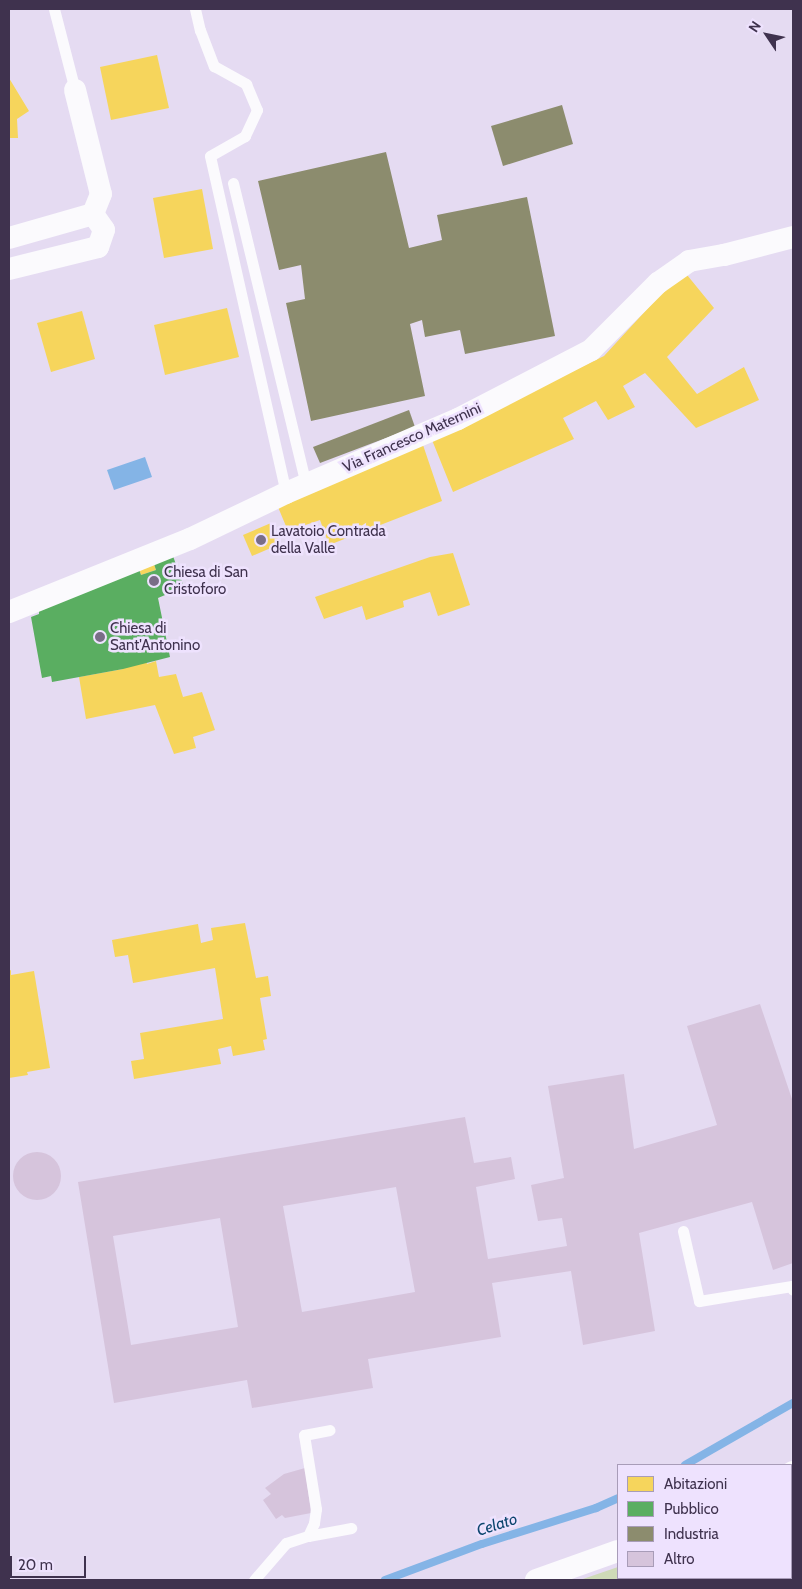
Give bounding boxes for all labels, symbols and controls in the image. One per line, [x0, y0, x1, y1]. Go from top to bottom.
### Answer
north arrow [742, 10, 792, 60]
text: N [744, 17, 765, 36]
street label: Via Francesco Maternini [340, 399, 484, 477]
place label: Lavatoio Contrada della Valle [271, 522, 386, 557]
marker: Lavatoio Contrada della Valle [255, 534, 267, 546]
place label: Chiesa di San Cristoforo [164, 563, 248, 598]
marker: Chiesa di San Cristoforo [148, 575, 160, 587]
place label: Chiesa di Sant'Antonino [110, 619, 200, 654]
marker: Chiesa di Sant'Antonino [94, 631, 106, 643]
legend [617, 1464, 792, 1579]
text: Abitazioni [664, 1475, 727, 1493]
text: Pubblico [664, 1500, 719, 1518]
water label: Celato [474, 1509, 520, 1541]
text: Industria [664, 1525, 719, 1543]
scale bar [12, 1546, 89, 1578]
text: Altro [664, 1550, 694, 1568]
text: 20 m [18, 1556, 53, 1574]

